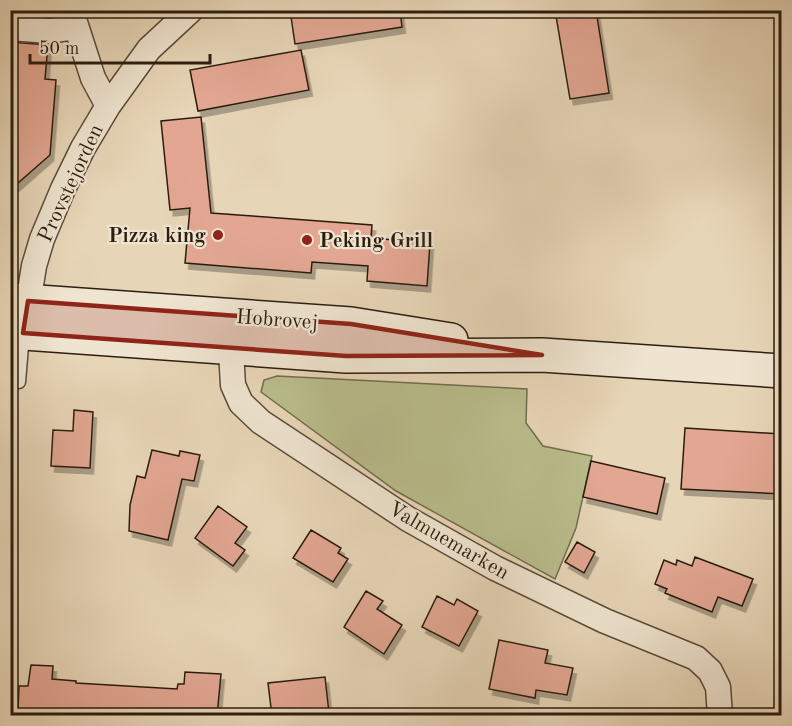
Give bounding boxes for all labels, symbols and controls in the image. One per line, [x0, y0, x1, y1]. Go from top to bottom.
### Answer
scale bar [30, 27, 210, 65]
text: 50 m [39, 40, 79, 58]
street label: Provstejorden [35, 121, 108, 246]
place label: Pizza king [108, 226, 206, 247]
marker: Pizza king [211, 228, 225, 242]
place label: Peking Grill [319, 231, 433, 252]
marker: Peking Grill [300, 233, 314, 247]
street label: Hobrovej [235, 307, 319, 334]
street label: Valmuemarken [384, 498, 512, 584]

